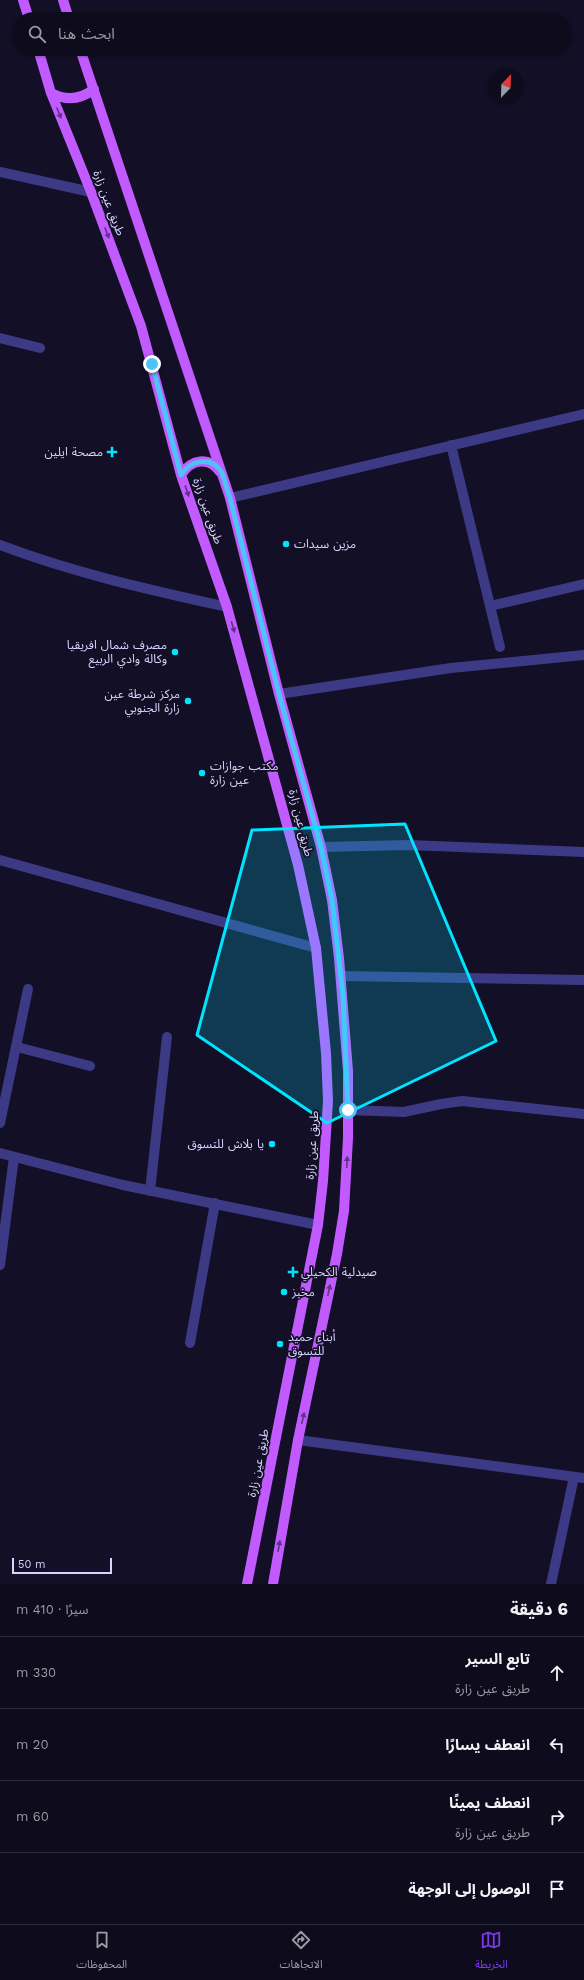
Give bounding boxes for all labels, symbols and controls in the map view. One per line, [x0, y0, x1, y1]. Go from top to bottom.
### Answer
search box [12, 12, 572, 56]
icon: search [26, 23, 48, 45]
text: ابحث هنا [58, 25, 115, 43]
north arrow [488, 68, 524, 104]
one-way arrow [56, 107, 62, 119]
street label: طريق عين زارة [89, 168, 128, 238]
one-way arrow [104, 228, 110, 240]
route end [143, 355, 161, 373]
place label: مصحة ايلين [44, 445, 103, 459]
marker: مصحة ايلين [106, 446, 118, 458]
street label: طريق عين زارة [189, 476, 226, 546]
one-way arrow [184, 485, 190, 497]
place label: مزين سيدات [294, 537, 356, 551]
marker: مزين سيدات [281, 539, 291, 549]
one-way arrow [230, 621, 236, 633]
place label: مصرف شمال افريقيا وكالة وادي الربيع [67, 638, 167, 669]
marker: مصرف شمال افريقيا وكالة وادي الربيع [170, 647, 180, 657]
place label: مركز شرطة عين زارة الجنوبي [105, 687, 180, 718]
marker: مركز شرطة عين زارة الجنوبي [183, 696, 193, 706]
place label: مكتب جوازات عين زارة [210, 759, 279, 787]
marker: مكتب جوازات عين زارة [197, 768, 207, 778]
street label: طريق عين زارة [285, 788, 316, 858]
route start [339, 1101, 357, 1119]
street label: طريق عين زارة [303, 1110, 322, 1180]
place label: يا بلاش للتسوق [187, 1137, 264, 1151]
marker: يا بلاش للتسوق [267, 1139, 277, 1149]
one-way arrow [343, 1156, 350, 1168]
place label: صيدلية الكحيلي [301, 1265, 377, 1282]
marker: صيدلية الكحيلي [288, 1267, 298, 1277]
one-way arrow [327, 1284, 333, 1297]
place label: مخبز [291, 1285, 315, 1299]
marker: مخبز [279, 1287, 289, 1297]
place label: أبناء حميد للتسوق [288, 1329, 336, 1358]
marker: أبناء حميد للتسوق [275, 1339, 285, 1349]
one-way arrow [300, 1412, 306, 1424]
street label: طريق عين زارة [245, 1428, 272, 1498]
one-way arrow [277, 1539, 283, 1552]
scale bar [12, 1556, 112, 1575]
text: 50 m [18, 1558, 45, 1571]
text: 6 دقيقة [510, 1599, 568, 1619]
text: سيرًا · 410 m [16, 1602, 89, 1617]
text: تابع السير [466, 1650, 530, 1668]
icon: ahead [546, 1662, 568, 1684]
text: 330 m [16, 1665, 56, 1680]
text: طريق عين زارة [455, 1681, 530, 1696]
icon: left [546, 1734, 568, 1756]
text: انعطف يسارًا [445, 1736, 530, 1754]
text: 20 m [16, 1737, 49, 1752]
text: انعطف يمينًا [449, 1794, 530, 1812]
icon: right [546, 1806, 568, 1828]
text: 60 m [16, 1809, 49, 1824]
text: طريق عين زارة [455, 1825, 530, 1840]
icon: arrive [546, 1878, 568, 1900]
text: الوصول إلى الوجهة [408, 1880, 530, 1898]
tab: المحفوظات [76, 1929, 127, 1976]
tab: الاتجاهات [280, 1929, 323, 1976]
tab: الخريطة [475, 1929, 508, 1976]

